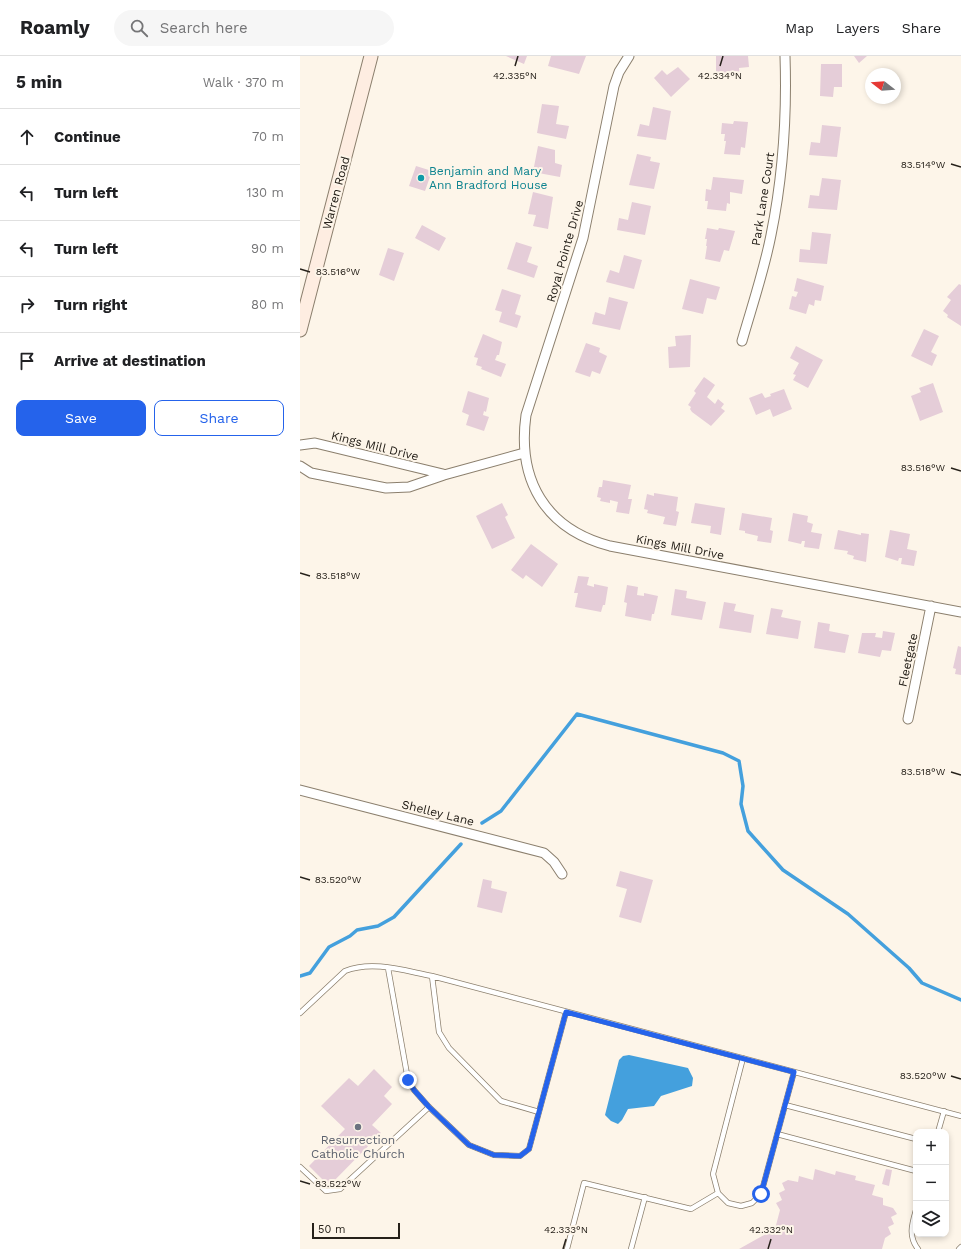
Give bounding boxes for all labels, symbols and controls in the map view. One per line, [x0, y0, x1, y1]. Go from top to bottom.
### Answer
search box [114, 10, 394, 46]
text: Roamly [20, 16, 90, 39]
icon: search [128, 17, 150, 39]
text: Search here [160, 19, 248, 37]
text: Map [785, 20, 814, 36]
text: Layers [836, 20, 880, 36]
text: Share [902, 20, 941, 36]
north arrow [865, 68, 901, 104]
text: 42.335°N [493, 70, 537, 81]
text: 42.334°N [698, 70, 742, 81]
text: 5 min [16, 72, 62, 92]
text: Walk · 370 m [203, 75, 284, 90]
icon: ahead [16, 126, 38, 148]
text: Continue [54, 128, 121, 146]
text: 70 m [252, 129, 284, 144]
street label: Park Lane Court [749, 151, 777, 247]
street label: Warren Road [320, 155, 352, 231]
text: 83.514°W [901, 159, 946, 170]
place label: Benjamin and Mary Ann Bradford House [429, 164, 547, 192]
marker: Benjamin and Mary Ann Bradford House [416, 173, 426, 183]
icon: left [16, 182, 38, 204]
text: Turn left [54, 184, 118, 202]
text: 130 m [246, 185, 284, 200]
street label: Royal Pointe Drive [544, 198, 586, 304]
icon: left [16, 238, 38, 260]
text: Turn left [54, 240, 118, 258]
text: 90 m [251, 241, 284, 256]
text: 83.516°W [316, 266, 361, 277]
icon: right [16, 294, 38, 316]
text: Turn right [54, 296, 127, 314]
text: 80 m [251, 297, 284, 312]
icon: arrive [16, 350, 38, 372]
text: Arrive at destination [54, 352, 206, 370]
button: Save [16, 400, 146, 436]
button: Share [154, 400, 284, 436]
street label: Kings Mill Drive [330, 428, 420, 464]
text: 83.516°W [901, 462, 946, 473]
street label: Kings Mill Drive [635, 532, 725, 562]
text: 83.518°W [316, 570, 361, 581]
street label: Fleetgate [895, 632, 921, 688]
text: 83.518°W [901, 766, 946, 777]
street label: Shelley Lane [400, 797, 476, 829]
text: 83.520°W [315, 874, 362, 885]
text: 83.520°W [900, 1070, 947, 1081]
route end [399, 1071, 417, 1089]
marker: Resurrection Catholic Church [353, 1122, 363, 1132]
map controls [913, 1129, 949, 1237]
button: + [913, 1129, 949, 1165]
place label: Resurrection Catholic Church [311, 1133, 405, 1161]
button: − [913, 1165, 949, 1201]
text: 83.522°W [315, 1178, 361, 1189]
route start [752, 1185, 770, 1203]
button: layers [913, 1201, 949, 1237]
scale bar [312, 1221, 400, 1240]
text: 50 m [318, 1223, 345, 1236]
text: 42.333°N [544, 1224, 588, 1235]
text: 42.332°N [749, 1224, 793, 1235]

